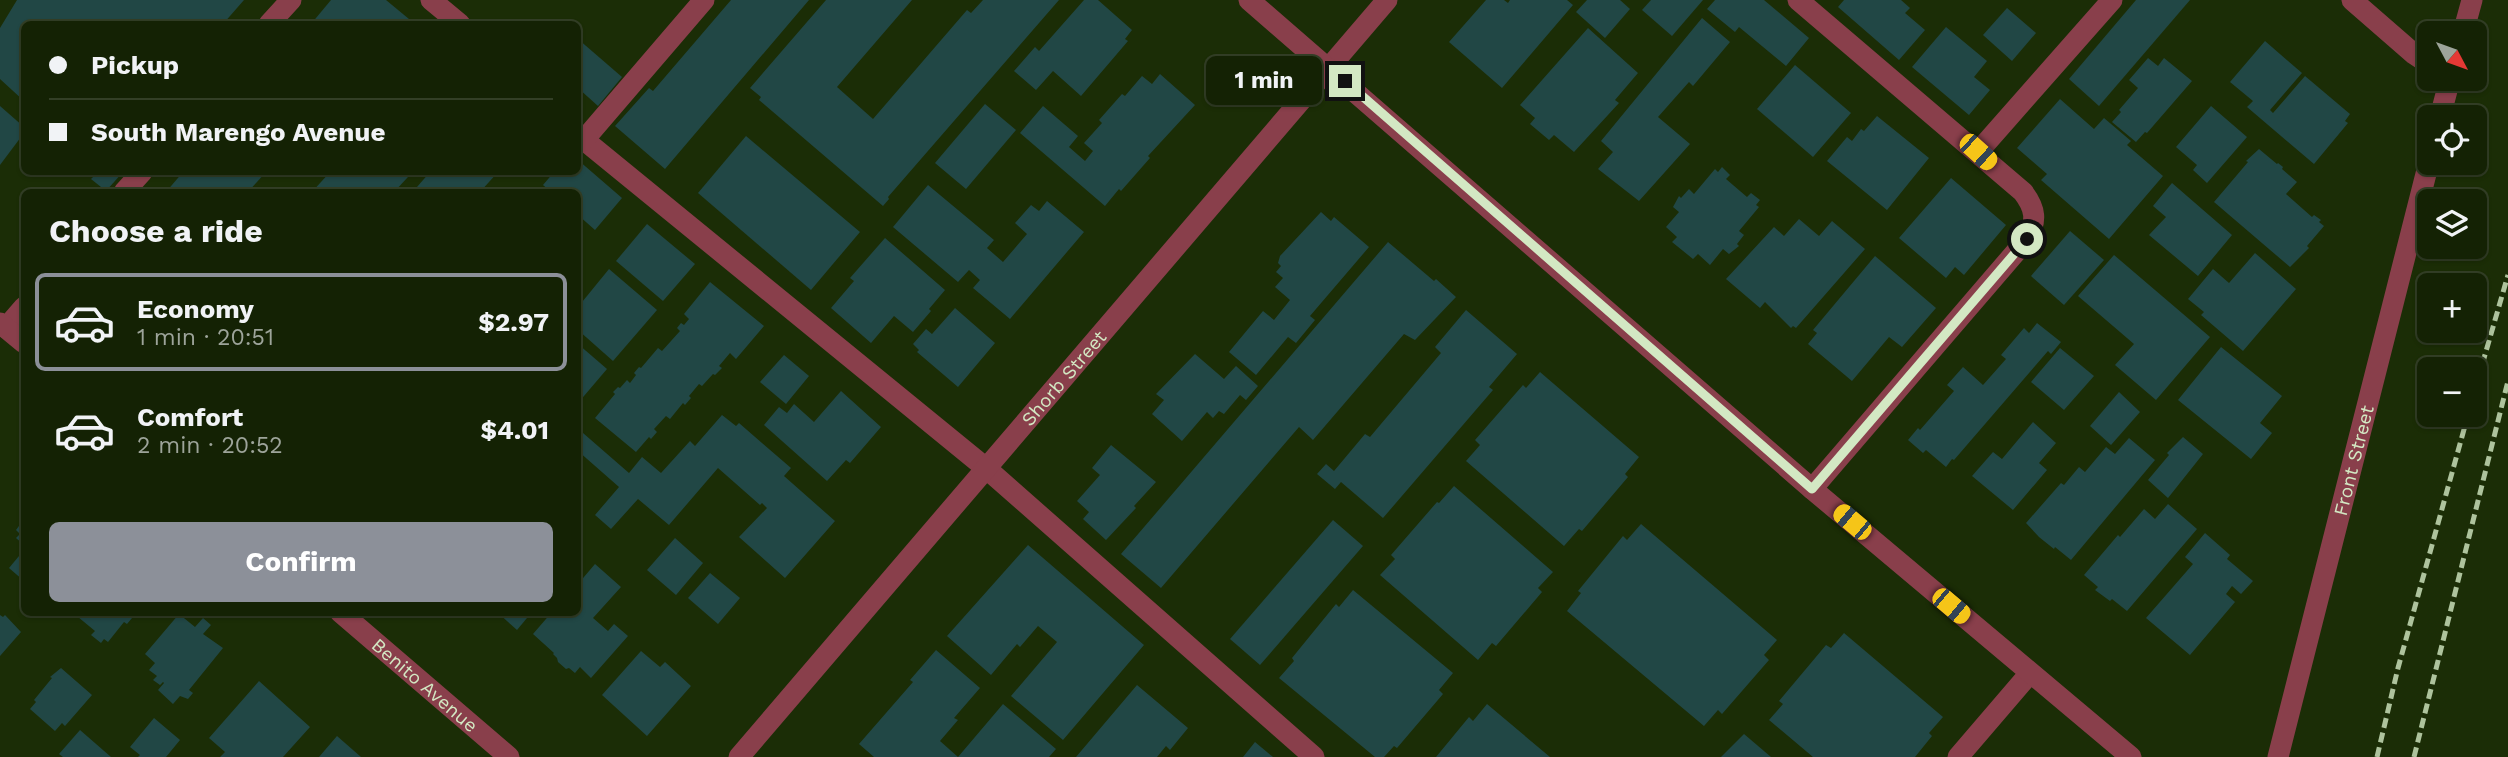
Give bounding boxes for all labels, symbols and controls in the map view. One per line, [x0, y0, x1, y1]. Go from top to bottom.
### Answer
north arrow [2417, 21, 2487, 91]
map controls [2417, 21, 2487, 427]
text: Pickup [91, 50, 179, 80]
callout: 1 min [1205, 56, 1320, 106]
route end [1329, 65, 1361, 97]
text: 1 min [1234, 67, 1294, 94]
button: locate [2417, 105, 2487, 175]
text: South Marengo Avenue [91, 117, 386, 147]
car [1956, 130, 2001, 174]
button: layers [2417, 189, 2487, 259]
text: Choose a ride [49, 212, 263, 250]
route start [2011, 223, 2043, 255]
button: + [2417, 273, 2487, 343]
icon: car [53, 291, 116, 354]
text: Economy [137, 294, 254, 324]
text: $2.97 [478, 307, 549, 337]
text: 1 min · 20:51 [137, 324, 274, 351]
street label: Shorb Street [1016, 325, 1111, 431]
button: − [2417, 357, 2487, 427]
icon: car [53, 399, 116, 462]
text: Comfort [137, 402, 243, 432]
street label: Front Street [2328, 403, 2378, 518]
text: $4.01 [480, 415, 549, 445]
text: 2 min · 20:52 [137, 432, 283, 459]
car [1830, 500, 1875, 544]
button: Confirm [49, 522, 553, 602]
car [1929, 584, 1974, 628]
street label: Benito Avenue [367, 633, 483, 737]

